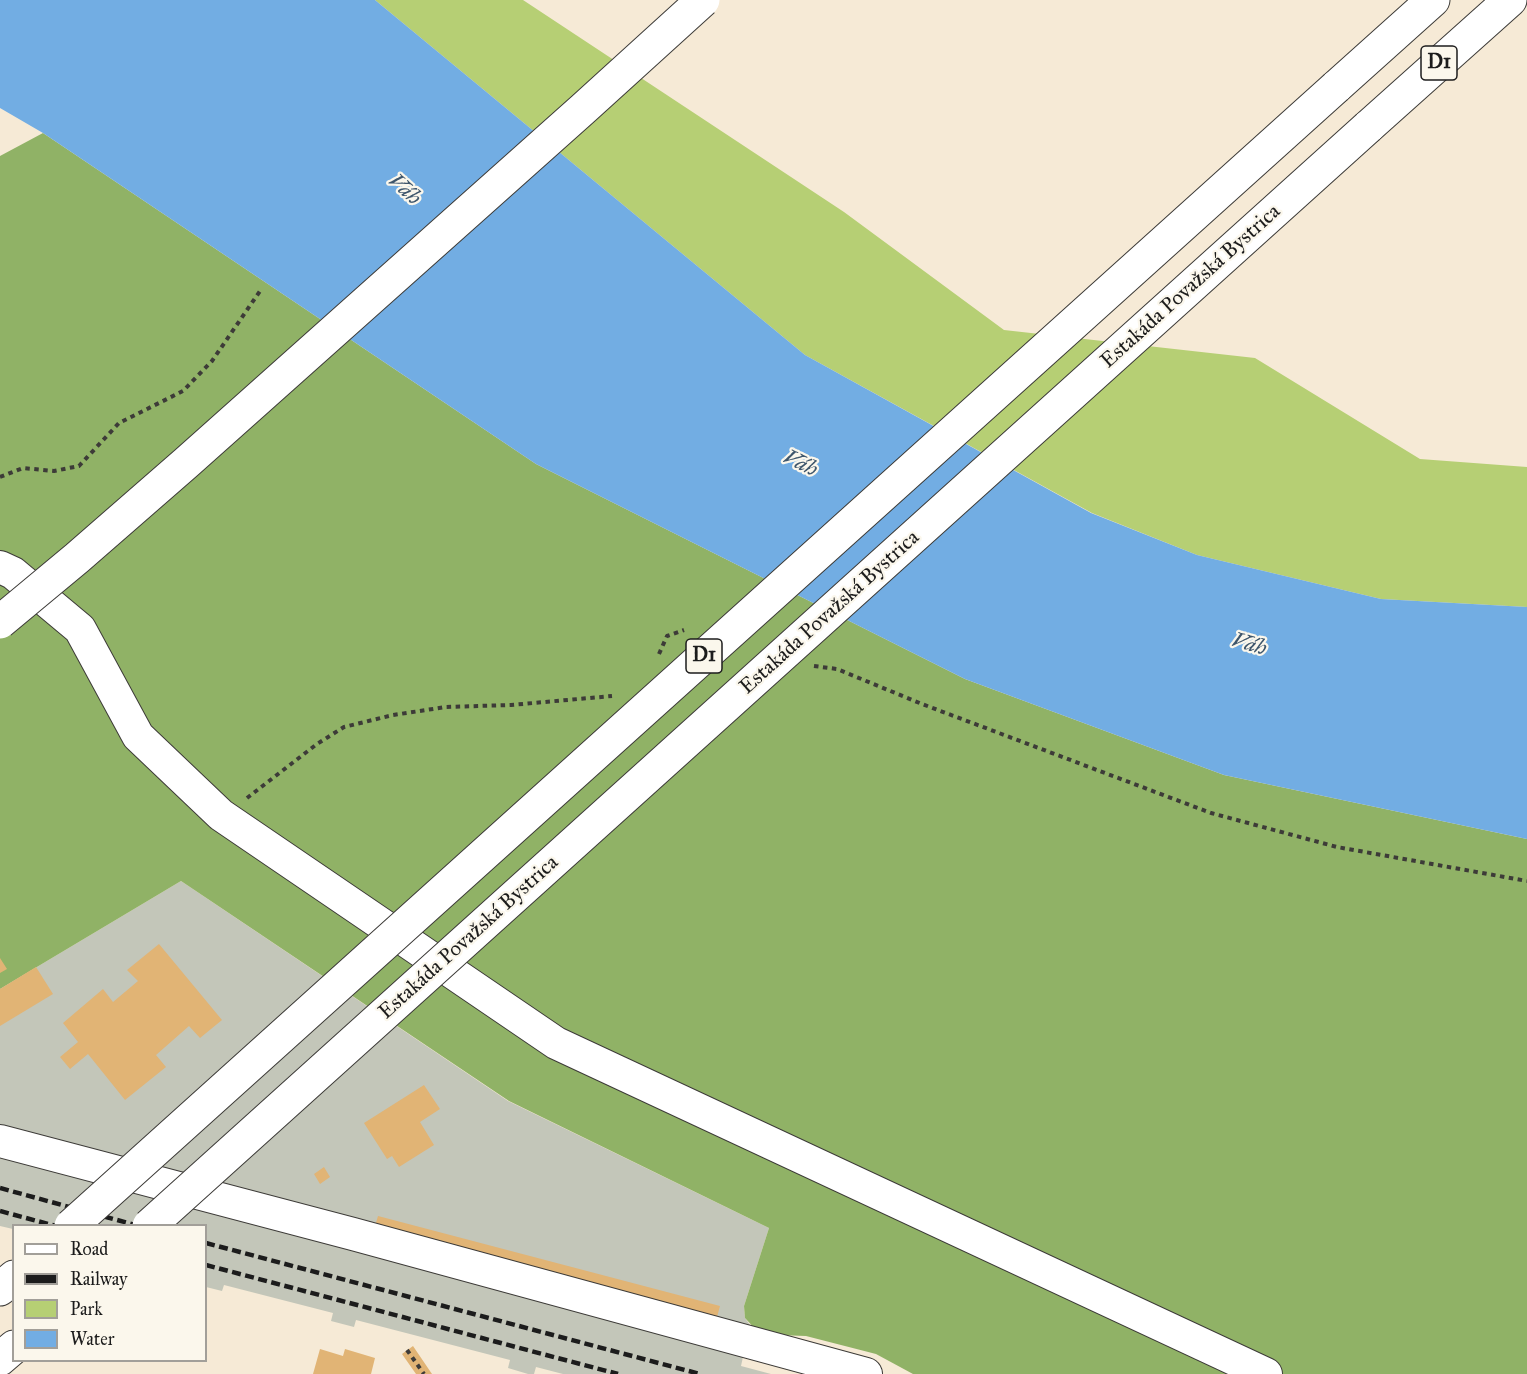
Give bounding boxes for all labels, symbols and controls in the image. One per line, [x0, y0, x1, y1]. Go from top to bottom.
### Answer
road number: D1 [1421, 46, 1457, 80]
water label: Váh [382, 168, 426, 212]
street label: Estakáda Považská Bystrica [1096, 200, 1286, 374]
water label: Váh [778, 444, 822, 484]
street label: Estakáda Považská Bystrica [735, 526, 925, 700]
water label: Váh [1228, 627, 1270, 663]
road number: D1 [686, 639, 722, 673]
street label: Estakáda Považská Bystrica [374, 851, 564, 1025]
legend [12, 1224, 207, 1362]
text: Road [70, 1238, 108, 1260]
text: Railway [70, 1268, 127, 1290]
text: Park [70, 1298, 103, 1320]
text: Water [70, 1328, 114, 1350]

